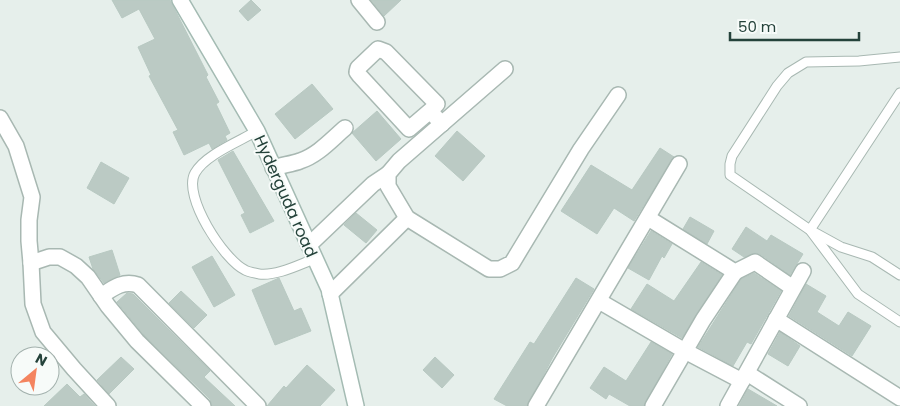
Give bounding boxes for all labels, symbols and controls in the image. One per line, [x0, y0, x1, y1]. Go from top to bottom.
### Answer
scale bar [730, 10, 859, 42]
text: 50 m [738, 16, 776, 37]
street label: Hyderguda road [248, 131, 323, 261]
north arrow [10, 346, 60, 396]
text: N [32, 348, 51, 371]

